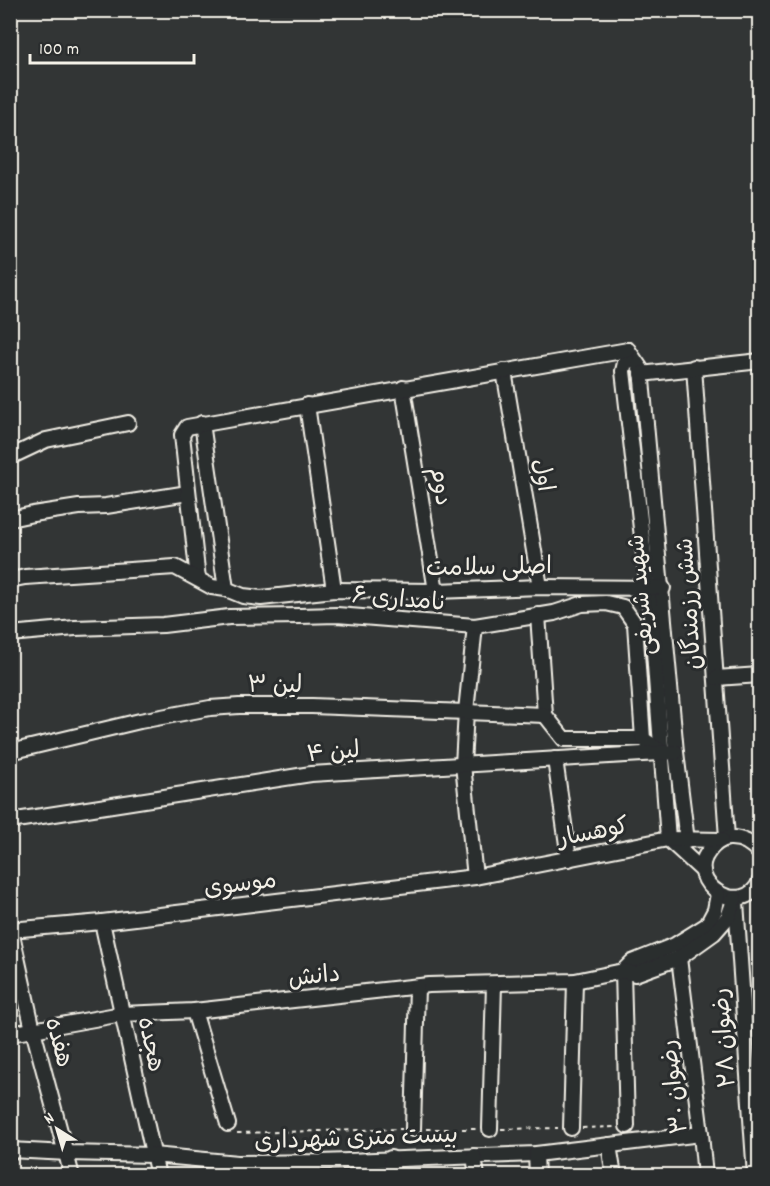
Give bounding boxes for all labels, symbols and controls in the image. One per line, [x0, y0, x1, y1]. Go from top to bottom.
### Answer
scale bar [30, 27, 194, 65]
text: 100 m [39, 38, 79, 63]
street label: اول [521, 456, 561, 495]
street label: دوم [419, 465, 459, 508]
street label: شهید شریفی [621, 533, 665, 657]
street label: شش رزمندگان [669, 537, 713, 671]
street label: اصلی سلامت [426, 551, 552, 587]
street label: نامداری ۶ [350, 580, 447, 622]
street label: لین ۳ [247, 670, 303, 704]
street label: لین ۴ [305, 735, 361, 773]
street label: کوهسار [553, 810, 632, 858]
street label: موسوی [202, 865, 279, 907]
street label: دانش [287, 958, 342, 998]
street label: رضوان ۲۸ [706, 987, 746, 1089]
street label: هفده [34, 1014, 80, 1071]
street label: هجده [127, 1014, 171, 1075]
street label: رضوان ۳۰ [653, 1038, 699, 1136]
north arrow [27, 1099, 87, 1159]
text: N [39, 1107, 60, 1131]
street label: بیست متری شهرداری [254, 1119, 459, 1161]

